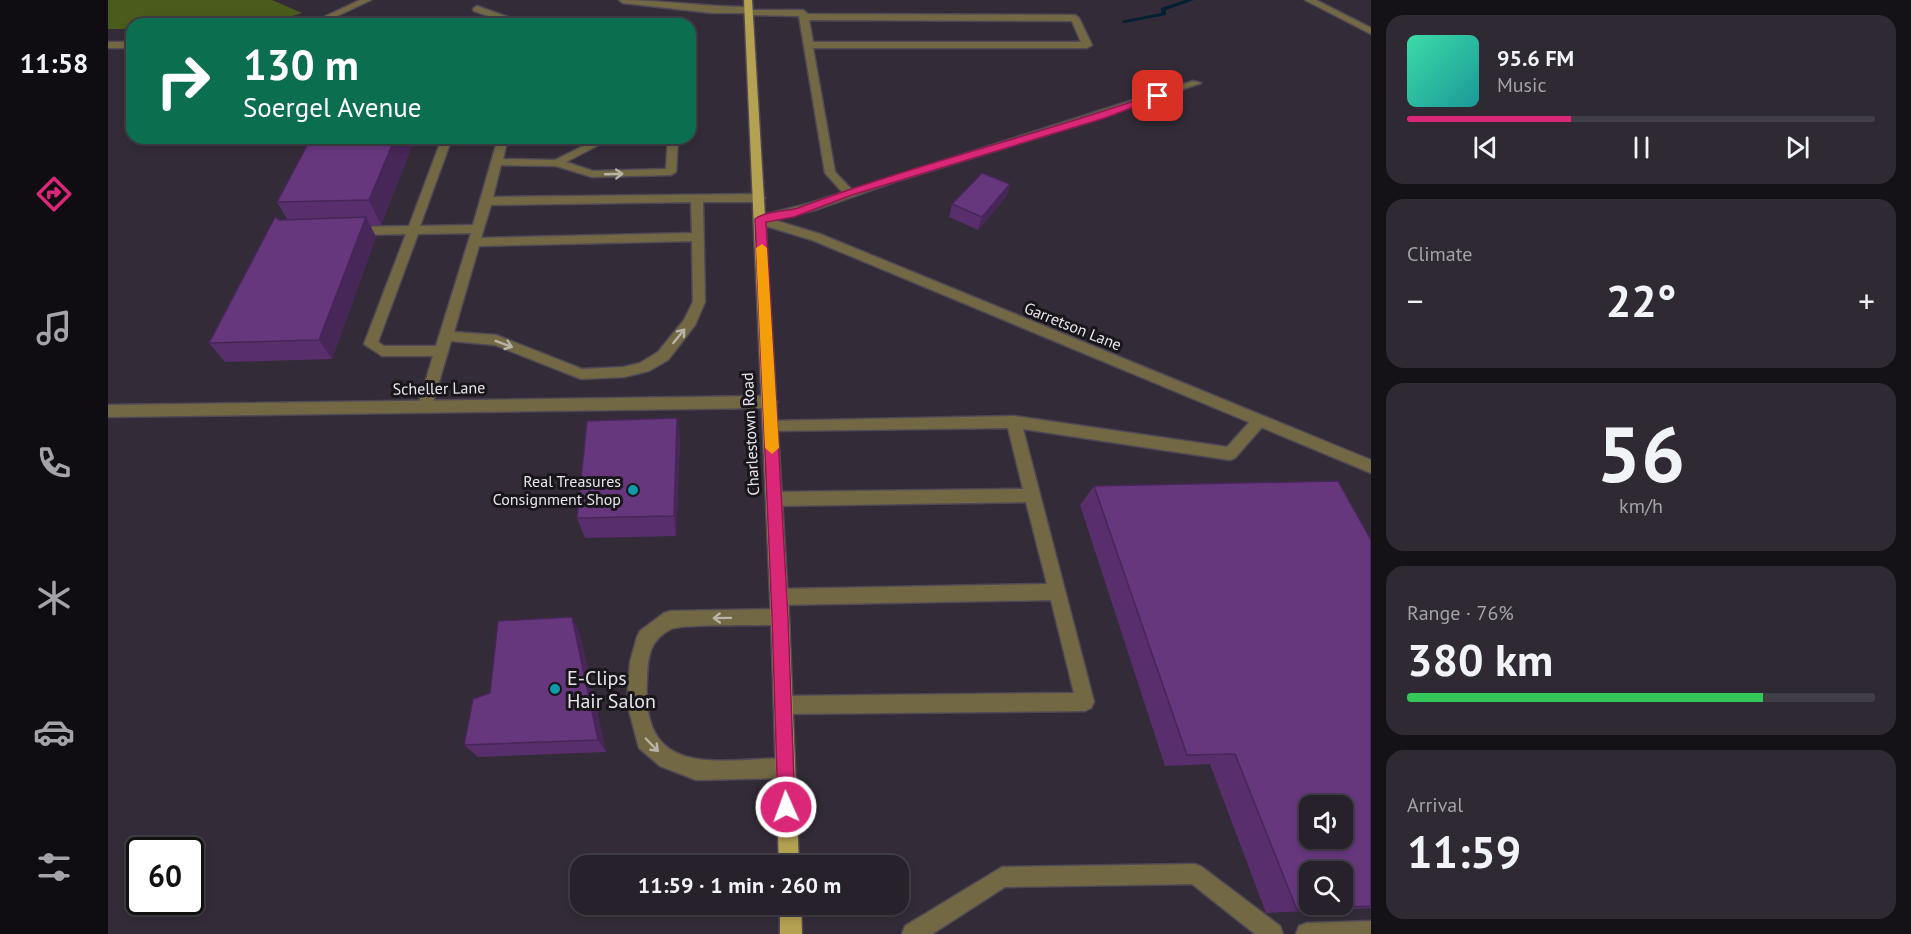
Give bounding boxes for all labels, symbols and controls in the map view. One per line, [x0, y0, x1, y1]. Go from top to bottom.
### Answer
text: 130 m [243, 37, 359, 92]
icon: right [144, 42, 222, 120]
text: 95.6 FM [1497, 44, 1574, 72]
text: 11:58 [20, 46, 88, 80]
pin [1132, 70, 1183, 121]
text: Music [1497, 72, 1546, 98]
icon: arrive [1141, 79, 1174, 112]
text: Soergel Avenue [243, 90, 421, 124]
icon: previous [1469, 131, 1502, 164]
icon: pause [1625, 131, 1658, 164]
icon: next [1781, 131, 1814, 164]
one-way arrow [603, 168, 623, 179]
icon: directions [33, 173, 75, 215]
text: Climate [1407, 241, 1473, 267]
text: 22° [1606, 271, 1676, 329]
text: − [1407, 279, 1424, 322]
text: + [1858, 279, 1875, 322]
street label: Garretson Lane [1021, 297, 1125, 355]
icon: music [33, 307, 75, 349]
one-way arrow [673, 328, 686, 344]
one-way arrow [494, 339, 512, 350]
street label: Charlestown Road [737, 372, 763, 496]
street label: Scheller Lane [393, 377, 485, 399]
text: 56 [1597, 403, 1685, 504]
icon: phone [33, 442, 75, 484]
place label: Real Treasures Consignment Shop [493, 471, 621, 509]
marker: Real Treasures Consignment Shop [626, 483, 640, 497]
text: km/h [1619, 493, 1663, 519]
icon: climate [33, 577, 75, 619]
text: Range · 76% [1407, 600, 1514, 626]
one-way arrow [712, 612, 732, 624]
text: 380 km [1407, 630, 1553, 688]
place label: E-Clips Hair Salon [567, 665, 656, 714]
marker: E-Clips Hair Salon [548, 682, 562, 696]
icon: car [33, 711, 75, 753]
one-way arrow [644, 737, 659, 752]
position arrow [754, 775, 818, 839]
text: Arrival [1407, 792, 1463, 818]
map controls [1299, 795, 1353, 915]
button: sound [1299, 795, 1353, 849]
text: 11:59 [1407, 822, 1521, 880]
speed limit sign: 60 [126, 837, 204, 915]
icon: filters [33, 846, 75, 888]
button: search [1299, 861, 1353, 915]
text: 11:59 · 1 min · 260 m [638, 871, 841, 899]

